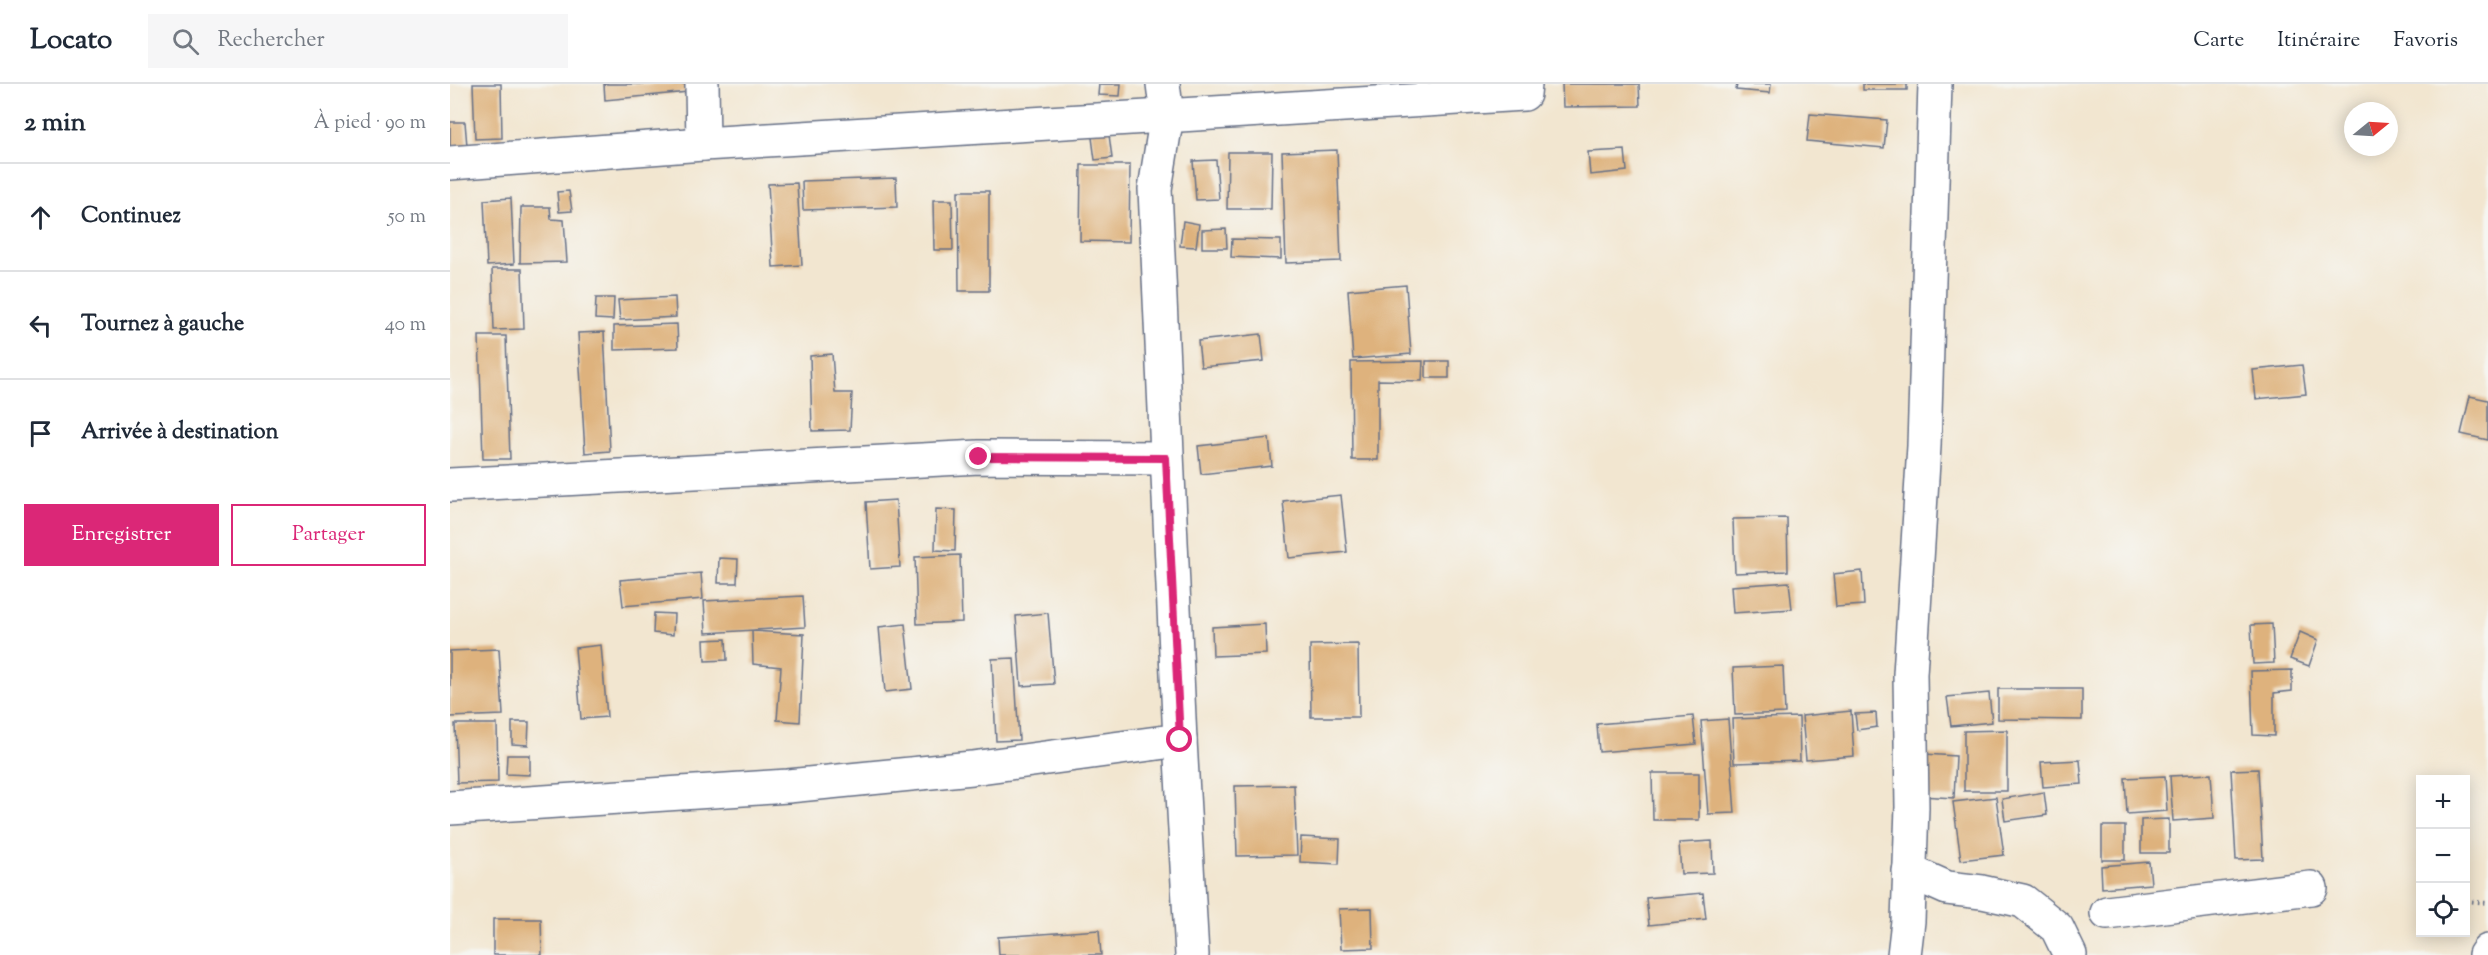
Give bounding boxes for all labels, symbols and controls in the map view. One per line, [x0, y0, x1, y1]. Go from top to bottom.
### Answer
search box [148, 14, 568, 68]
text: Locato [30, 21, 112, 61]
icon: search [169, 25, 202, 58]
text: Rechercher [217, 25, 325, 57]
text: Carte [2193, 26, 2244, 56]
text: Itinéraire [2277, 26, 2360, 56]
text: Favoris [2393, 26, 2458, 56]
north arrow [2344, 102, 2398, 156]
text: 2 min [24, 105, 86, 142]
text: À pied · 90 m [314, 109, 426, 138]
icon: ahead [24, 201, 57, 234]
text: Continuez [81, 201, 181, 233]
text: 50 m [388, 203, 426, 232]
icon: left [24, 309, 57, 342]
text: Tournez à gauche [81, 309, 244, 341]
text: 40 m [385, 311, 426, 340]
icon: arrive [24, 417, 57, 450]
text: Arrivée à destination [81, 417, 278, 449]
route end [965, 443, 991, 469]
button: Enregistrer [24, 504, 219, 566]
button: Partager [231, 504, 426, 566]
route start [1166, 726, 1192, 752]
map controls [2416, 775, 2470, 937]
button: + [2416, 775, 2470, 829]
button: − [2416, 829, 2470, 883]
button: locate [2416, 883, 2470, 937]

